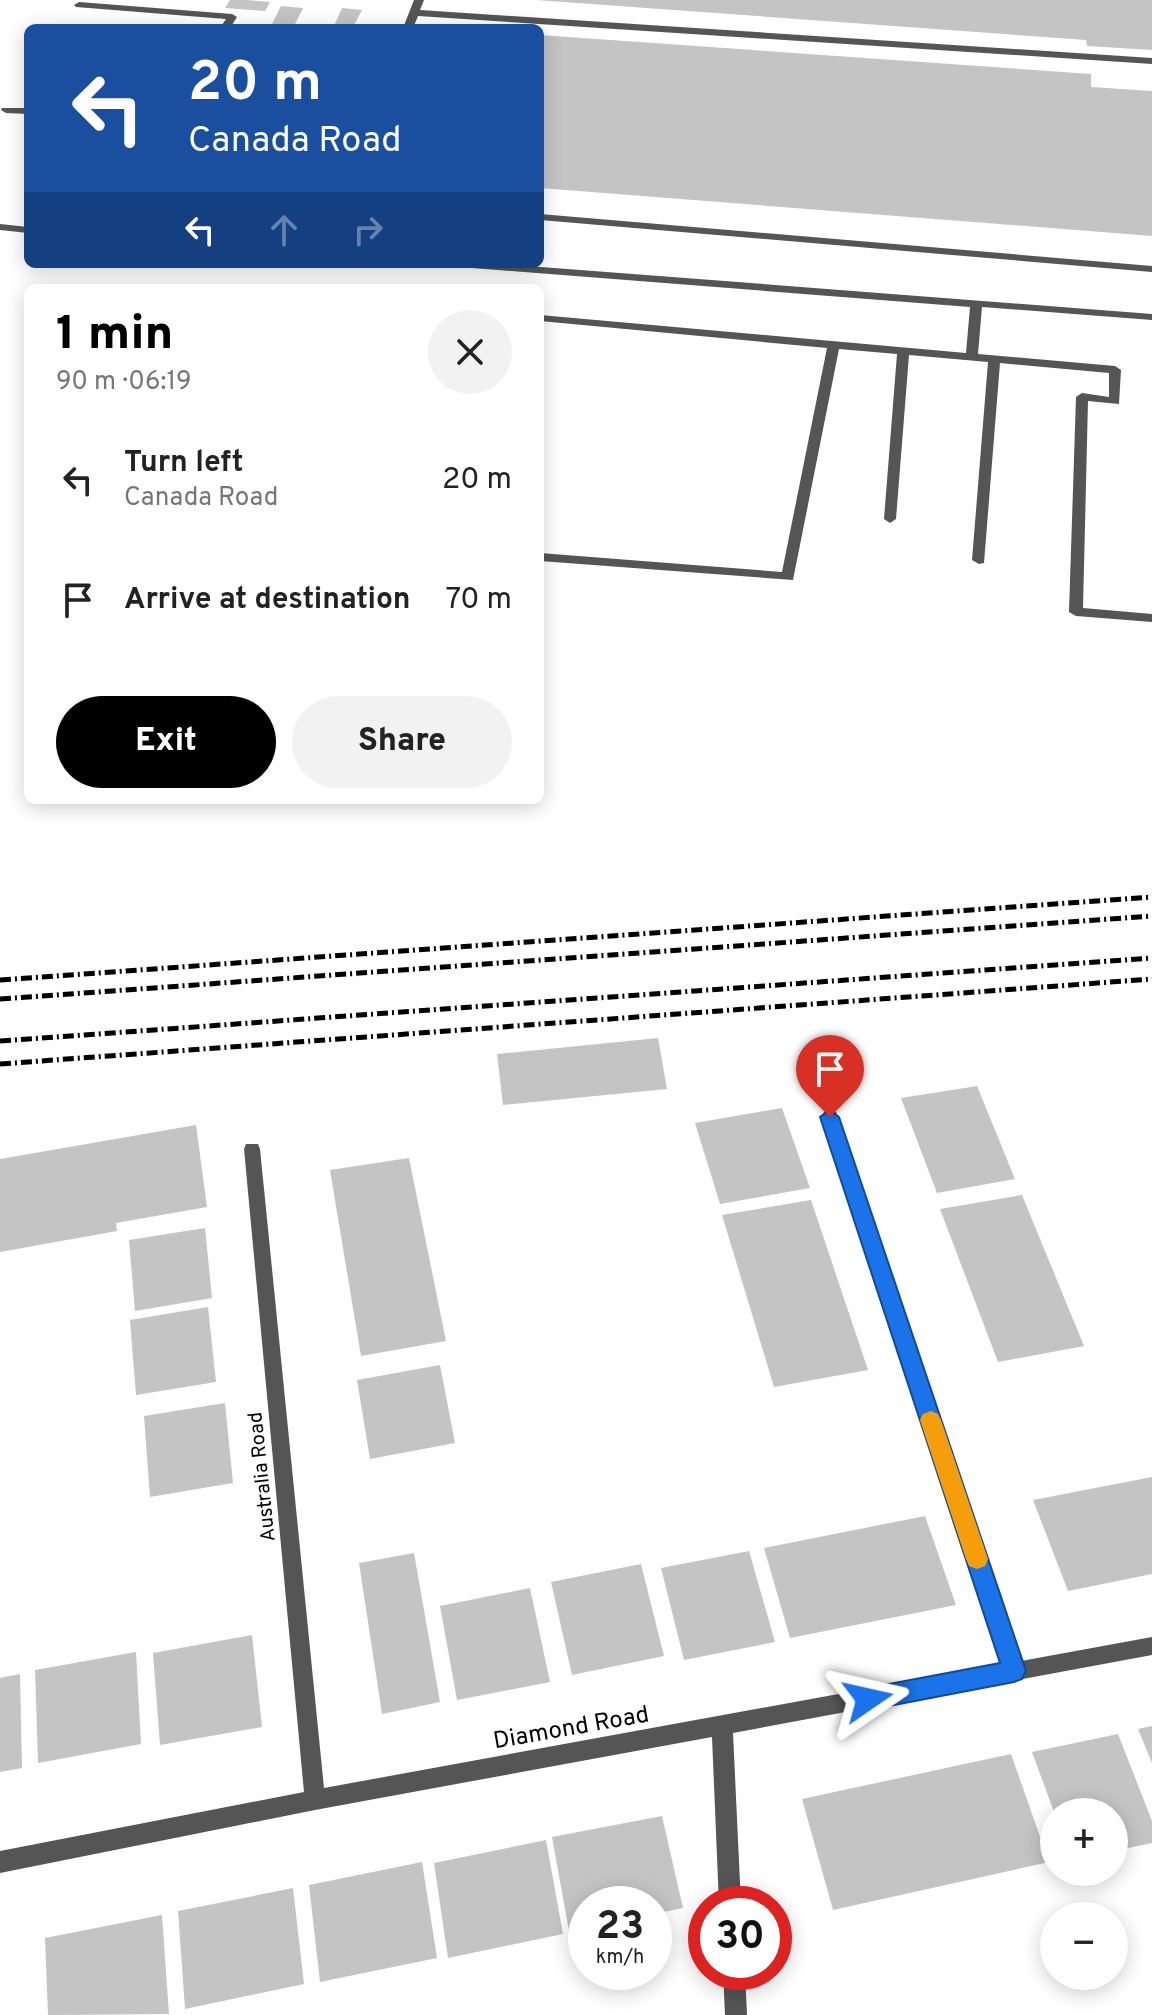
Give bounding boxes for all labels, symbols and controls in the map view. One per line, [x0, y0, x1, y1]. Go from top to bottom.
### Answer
text: 20 m [188, 50, 322, 120]
icon: left [56, 56, 160, 160]
text: Canada Road [188, 119, 402, 165]
icon: left [178, 208, 222, 252]
icon: ahead [262, 208, 306, 252]
icon: right [346, 208, 390, 252]
text: 1 min [56, 306, 173, 366]
button: close [428, 310, 512, 394]
text: 90 m · 06:19 [56, 366, 192, 399]
text: Turn left [124, 445, 244, 482]
icon: left [56, 458, 100, 502]
text: 20 m [442, 462, 512, 499]
text: Canada Road [124, 482, 278, 515]
icon: arrive [56, 578, 100, 622]
text: Arrive at destination [124, 582, 410, 619]
text: 70 m [446, 582, 512, 619]
button: Exit [56, 696, 276, 788]
button: Share [292, 696, 512, 788]
pin [796, 1035, 864, 1117]
icon: arrive [808, 1047, 852, 1091]
street label: Australia Road [243, 1411, 283, 1543]
position arrow [826, 1657, 910, 1741]
street label: Diamond Road [491, 1700, 652, 1757]
map controls [1040, 1798, 1128, 1990]
button: + [1040, 1798, 1128, 1886]
speed limit sign: 30 [688, 1886, 792, 1990]
button: − [1040, 1902, 1128, 1990]
text: 23 [596, 1903, 644, 1953]
text: km/h [596, 1945, 644, 1971]

